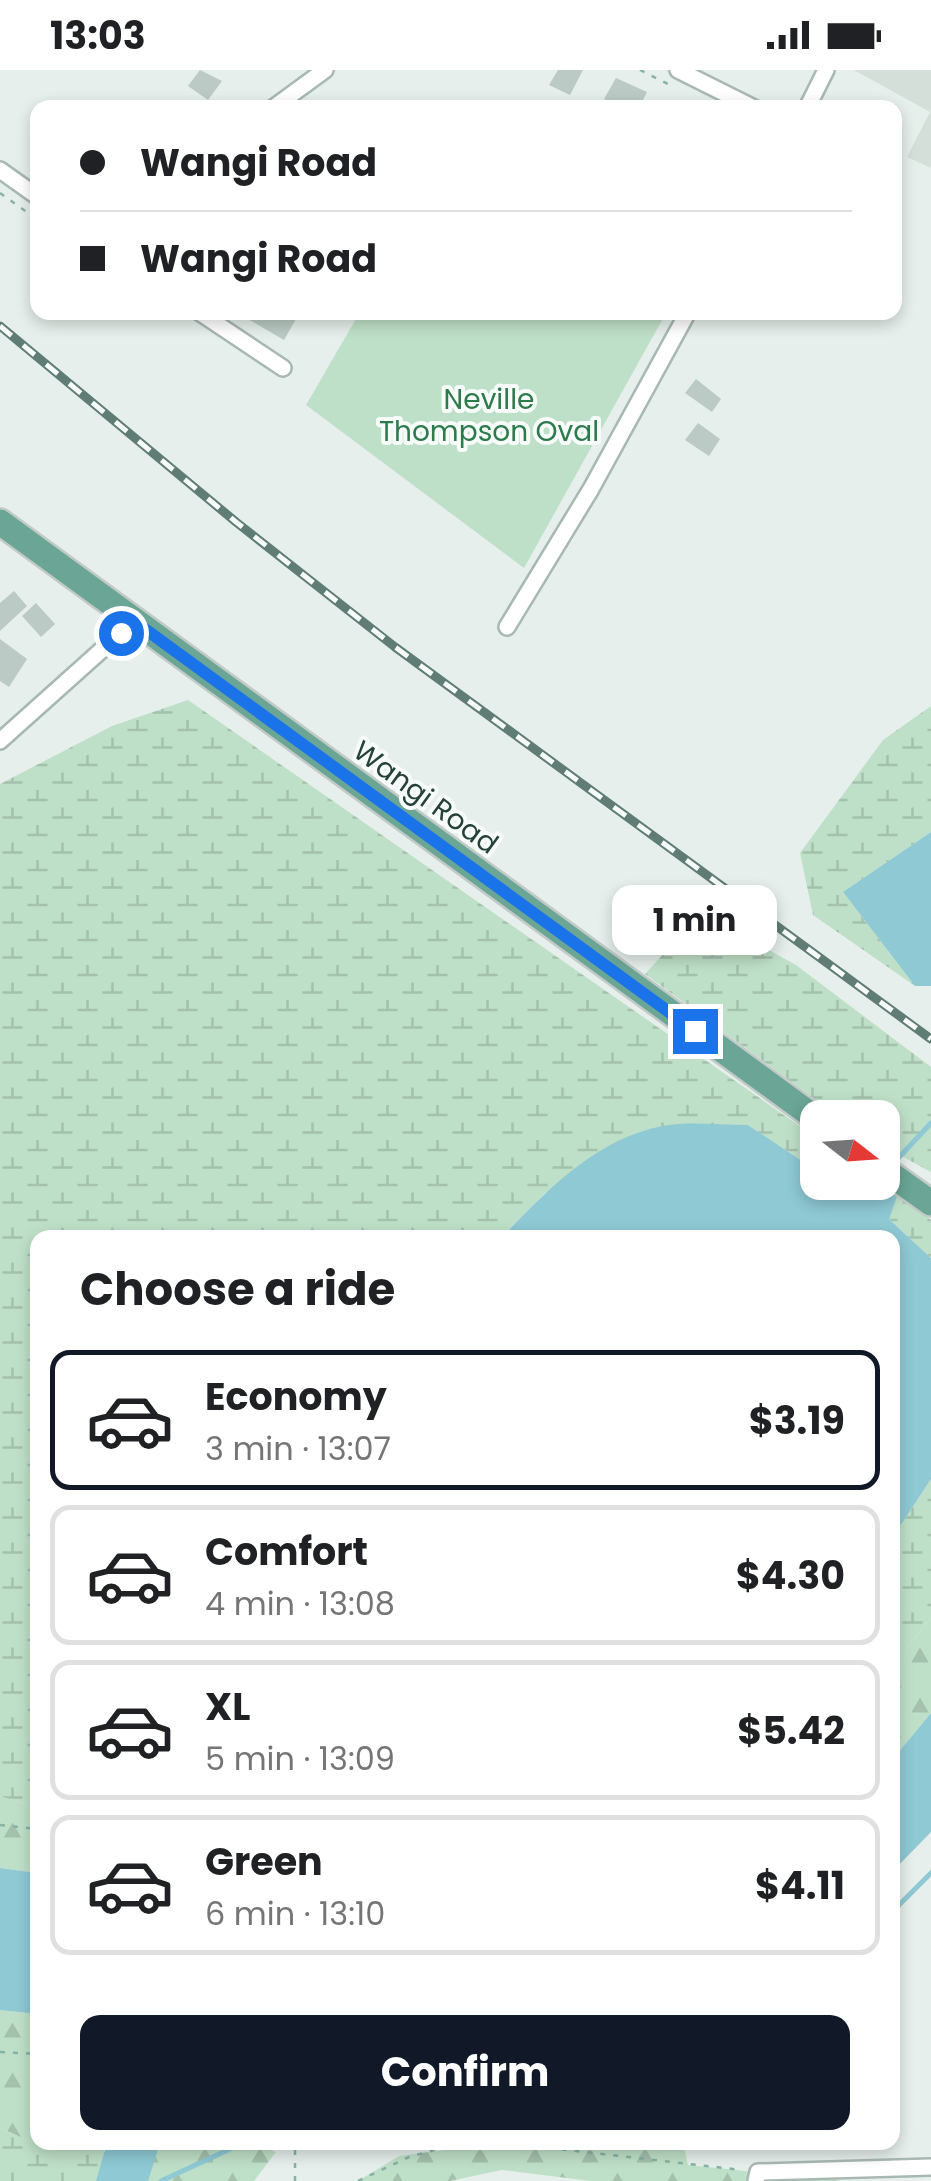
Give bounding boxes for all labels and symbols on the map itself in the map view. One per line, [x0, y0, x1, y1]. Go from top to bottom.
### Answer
park label: Neville Thompson Oval [379, 380, 599, 451]
route start [99, 611, 144, 656]
street label: Wangi Road [345, 732, 506, 863]
callout: 1 min [612, 886, 778, 956]
route end [673, 1009, 718, 1054]
north arrow [800, 1100, 900, 1200]

